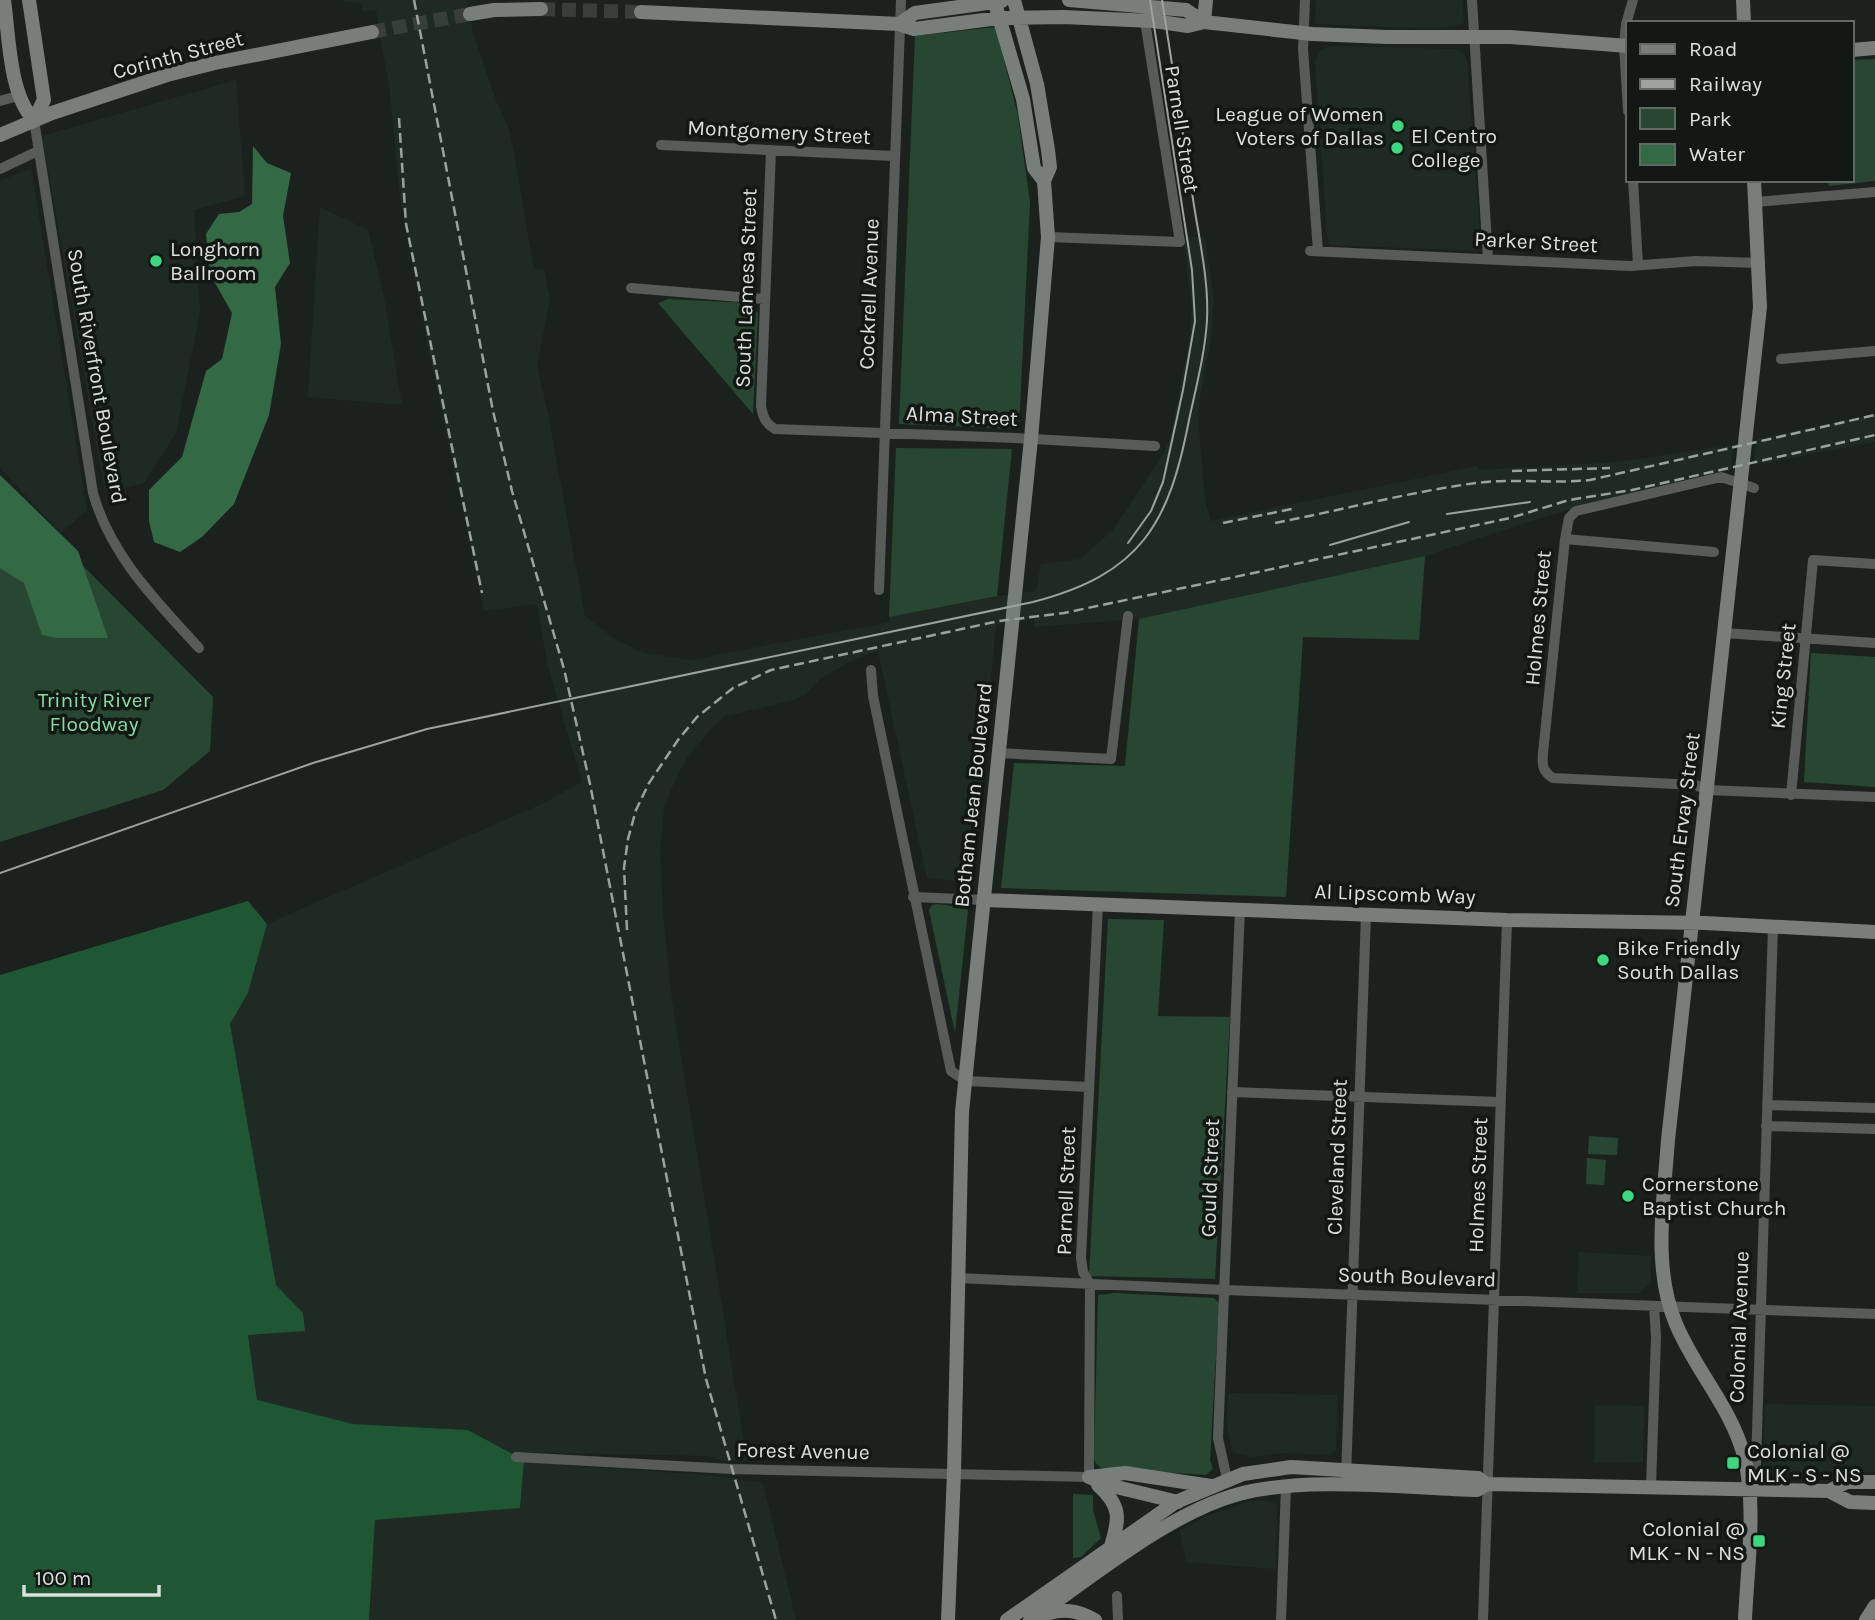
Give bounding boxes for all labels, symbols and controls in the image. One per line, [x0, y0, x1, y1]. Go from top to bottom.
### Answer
legend [1626, 21, 1854, 182]
street label: Corinth Street [110, 26, 246, 84]
text: Road [1689, 37, 1737, 61]
street label: Parnell Street [1160, 64, 1204, 195]
text: Railway [1689, 72, 1762, 96]
place label: League of Women Voters of Dallas [1215, 102, 1384, 150]
text: Park [1689, 107, 1732, 131]
street label: Montgomery Street [687, 115, 871, 149]
marker: League of Women Voters of Dallas [1390, 118, 1406, 134]
place label: El Centro College [1411, 124, 1497, 172]
marker: El Centro College [1389, 140, 1405, 156]
text: Water [1689, 142, 1745, 166]
street label: South Lamesa Street [731, 188, 761, 388]
street label: Cockrell Avenue [854, 218, 884, 370]
street label: Parker Street [1474, 227, 1598, 257]
place label: Longhorn Ballroom [170, 237, 260, 285]
street label: South Riverfront Boulevard [63, 247, 131, 505]
marker: Longhorn Ballroom [148, 253, 164, 269]
street label: Alma Street [906, 401, 1019, 431]
street label: Holmes Street [1520, 549, 1556, 687]
street label: King Street [1766, 622, 1800, 730]
street label: Botham Jean Boulevard [949, 681, 997, 909]
park label: Trinity River Floodway [38, 688, 151, 736]
street label: South Ervay Street [1659, 731, 1705, 909]
street label: Al Lipscomb Way [1314, 879, 1476, 909]
place label: Bike Friendly South Dallas [1617, 936, 1741, 984]
marker: Bike Friendly South Dallas [1595, 952, 1611, 968]
street label: Cleveland Street [1322, 1078, 1352, 1235]
street label: Holmes Street [1464, 1117, 1492, 1253]
street label: Gould Street [1196, 1118, 1224, 1238]
street label: Parnell Street [1052, 1126, 1080, 1256]
place label: Cornerstone Baptist Church [1642, 1172, 1786, 1220]
marker: Cornerstone Baptist Church [1620, 1188, 1636, 1204]
street label: Colonial Avenue [1724, 1251, 1754, 1403]
street label: South Boulevard [1337, 1262, 1497, 1292]
street label: Forest Avenue [736, 1438, 870, 1464]
place label: Colonial @ MLK - S - NS [1747, 1439, 1862, 1487]
marker: Colonial @ MLK - S - NS [1725, 1455, 1741, 1471]
place label: Colonial @ MLK - N - NS [1629, 1517, 1745, 1565]
marker: Colonial @ MLK - N - NS [1751, 1533, 1767, 1549]
scale bar [24, 1554, 159, 1598]
text: 100 m [35, 1566, 92, 1590]

